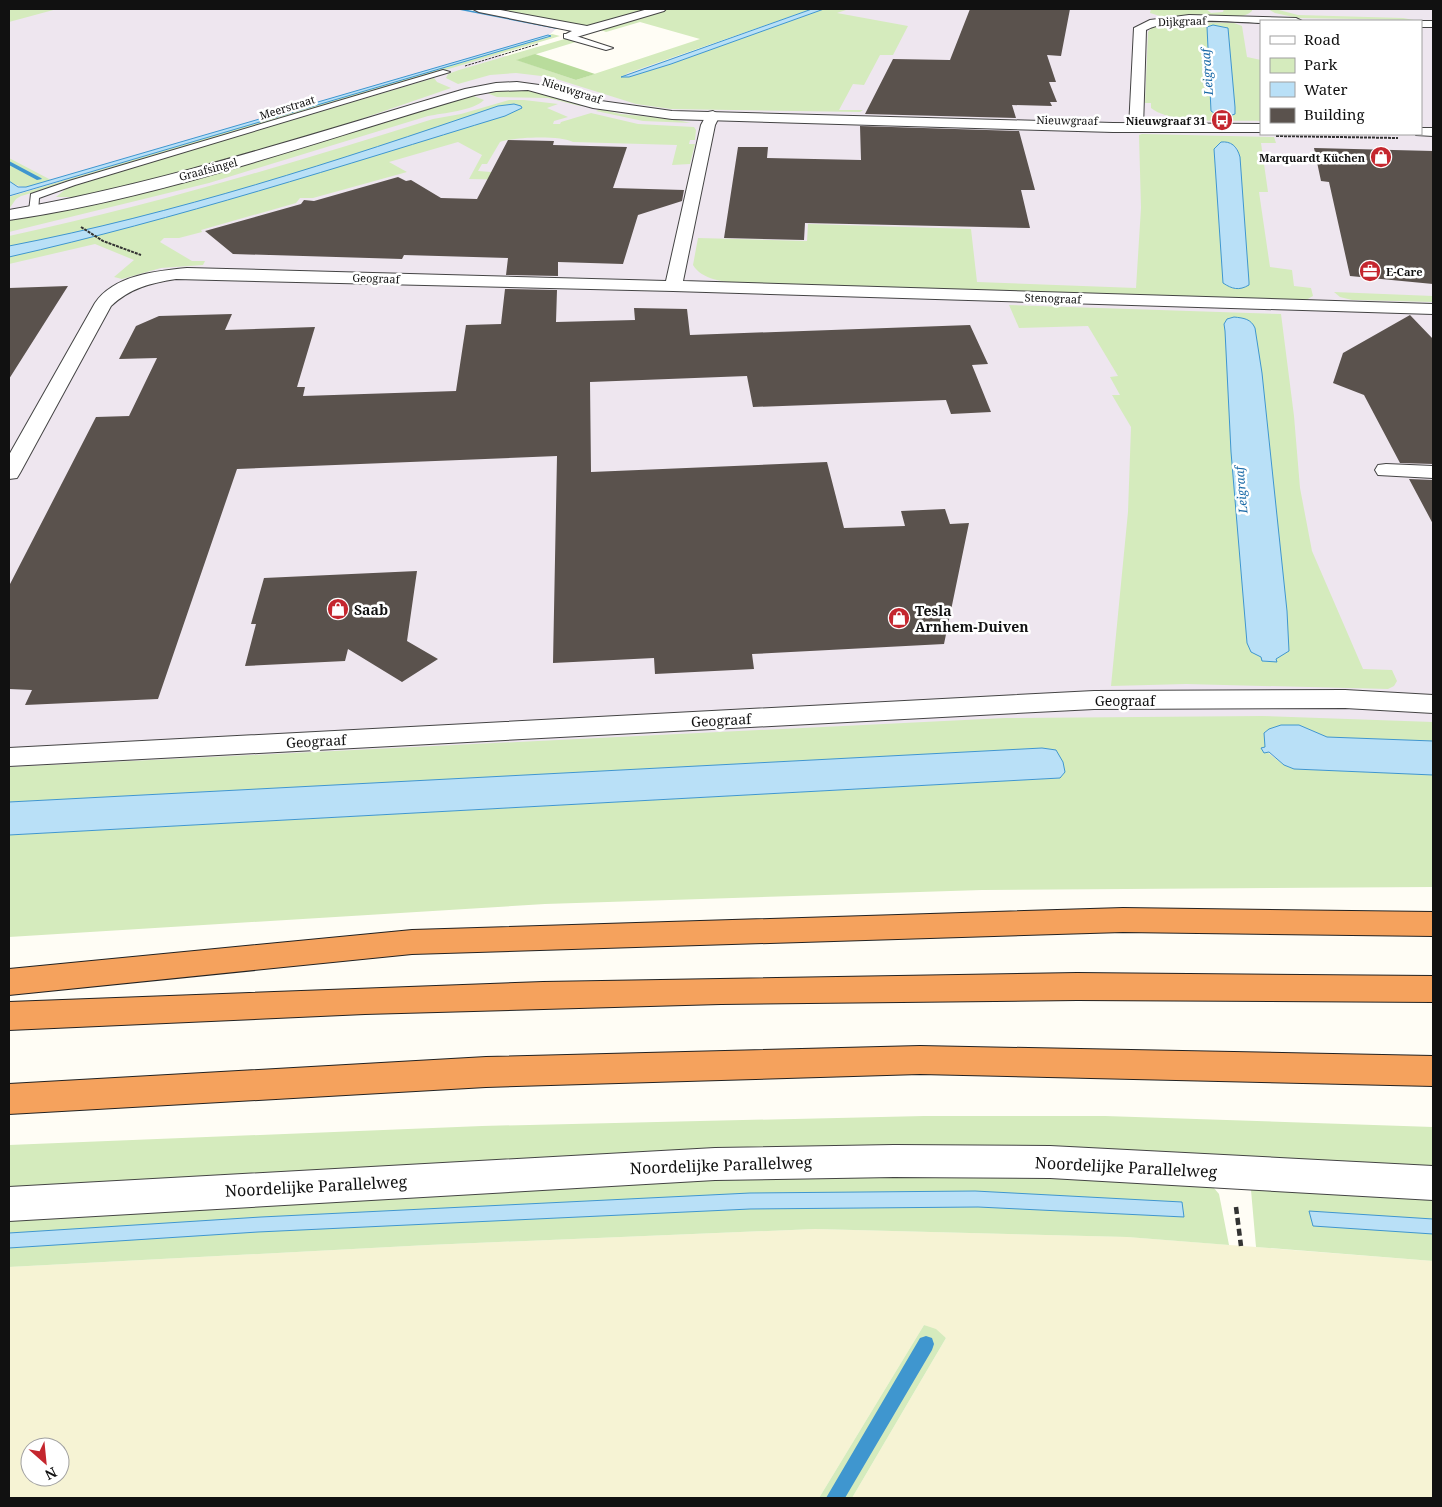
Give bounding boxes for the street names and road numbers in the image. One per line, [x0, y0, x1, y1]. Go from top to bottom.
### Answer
street label: Dijkgraaf [1158, 13, 1207, 29]
street label: Nieuwgraaf [540, 73, 604, 107]
street label: Meerstraat [257, 91, 317, 123]
street label: Nieuwgraaf [1036, 112, 1099, 128]
street label: Graafsingel [177, 154, 240, 184]
street label: Geograaf [352, 270, 401, 286]
street label: Stenograaf [1024, 290, 1082, 307]
street label: Geograaf [1095, 691, 1157, 710]
street label: Geograaf [690, 709, 753, 731]
street label: Geograaf [285, 730, 348, 752]
street label: Noordelijke Parallelweg [629, 1151, 813, 1179]
street label: Noordelijke Parallelweg [1034, 1151, 1218, 1183]
street label: Noordelijke Parallelweg [224, 1170, 408, 1202]

